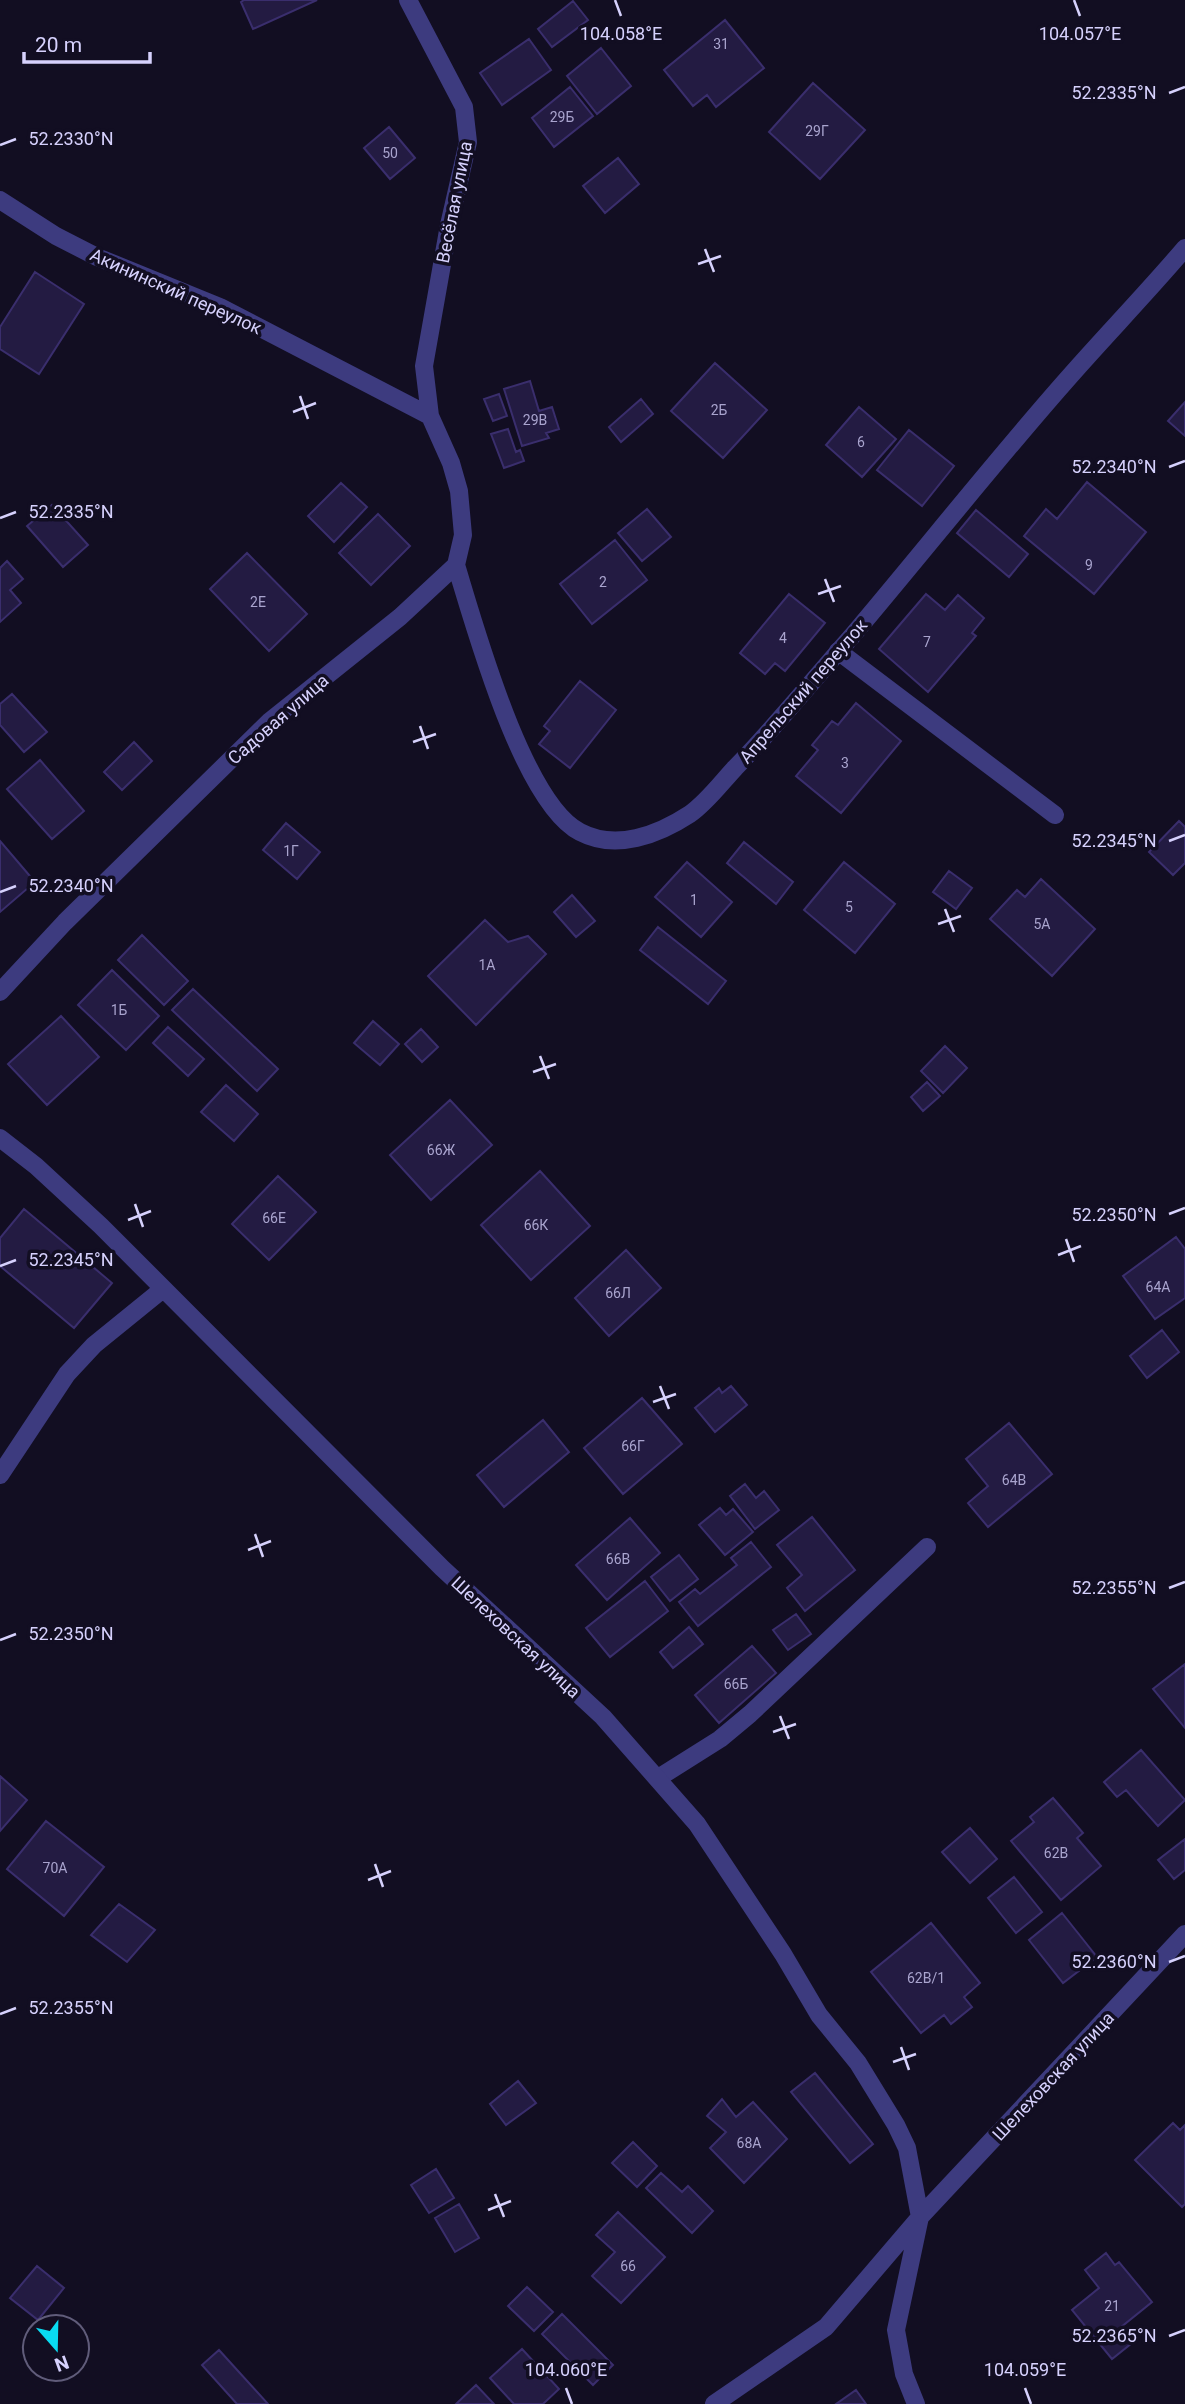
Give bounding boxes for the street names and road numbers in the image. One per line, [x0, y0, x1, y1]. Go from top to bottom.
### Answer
street label: Весёлая улица [432, 139, 476, 265]
street label: Акининский переулок [87, 244, 265, 338]
street label: Апрельский переулок [735, 614, 872, 767]
street label: Садовая улица [223, 670, 333, 768]
street label: Шелеховская улица [447, 1572, 585, 1702]
street label: Шелеховская улица [988, 2007, 1118, 2145]

